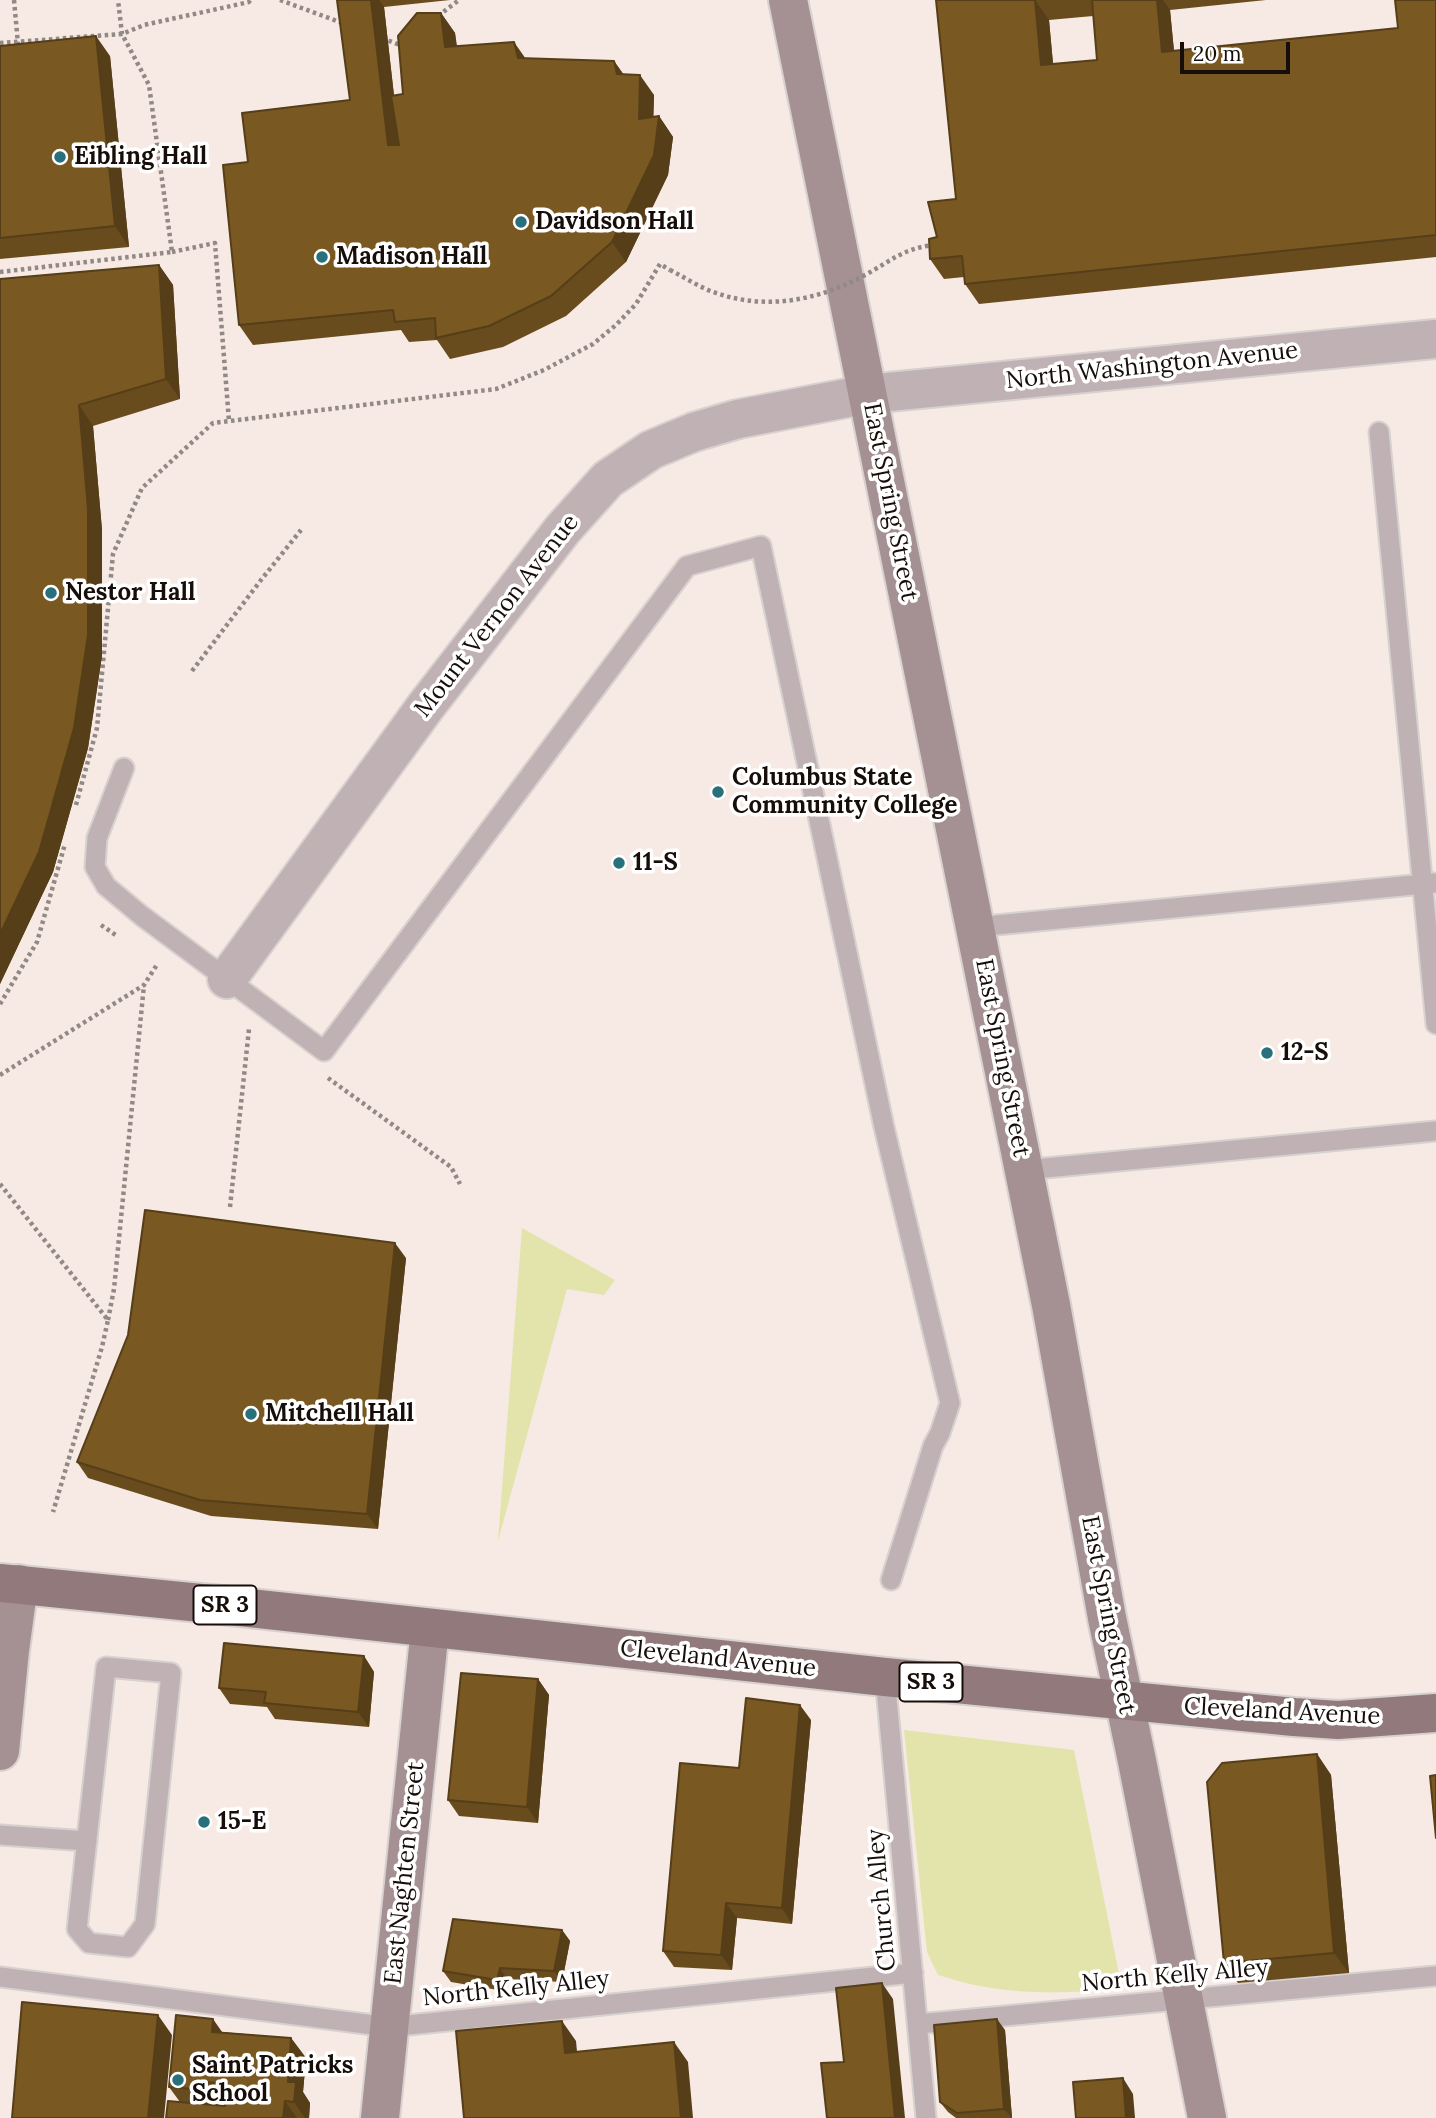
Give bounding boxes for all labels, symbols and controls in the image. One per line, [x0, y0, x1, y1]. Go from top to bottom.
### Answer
scale bar [1184, 28, 1294, 72]
text: 20 m [1193, 40, 1242, 67]
place label: Eibling Hall [74, 143, 207, 171]
marker: Eibling Hall [52, 149, 68, 165]
place label: Davidson Hall [535, 208, 694, 236]
marker: Davidson Hall [513, 214, 529, 230]
place label: Madison Hall [336, 243, 487, 271]
marker: Madison Hall [314, 249, 330, 265]
street label: North Washington Avenue [1004, 336, 1300, 396]
street label: East Spring Street [857, 401, 923, 603]
street label: Mount Vernon Avenue [409, 509, 585, 723]
place label: Nestor Hall [65, 579, 195, 607]
marker: Nestor Hall [43, 585, 59, 601]
place label: Columbus State Community College [732, 764, 957, 820]
marker: Columbus State Community College [710, 784, 726, 800]
place label: 11-S [633, 849, 678, 877]
marker: 11-S [611, 855, 627, 871]
street label: East Spring Street [969, 957, 1035, 1159]
place label: 12-S [1281, 1039, 1329, 1067]
marker: 12-S [1259, 1045, 1275, 1061]
place label: Mitchell Hall [265, 1400, 414, 1428]
marker: Mitchell Hall [243, 1406, 259, 1422]
street label: East Spring Street [1075, 1514, 1141, 1716]
road number: SR 3 [194, 1586, 256, 1624]
street label: Cleveland Avenue [619, 1634, 817, 1684]
road number: SR 3 [900, 1662, 962, 1702]
street label: Cleveland Avenue [1183, 1692, 1381, 1732]
street label: East Naghten Street [379, 1760, 431, 1986]
place label: 15-E [218, 1808, 266, 1836]
marker: 15-E [196, 1814, 212, 1830]
street label: Church Alley [861, 1828, 903, 1972]
street label: North Kelly Alley [1080, 1953, 1270, 1999]
street label: North Kelly Alley [421, 1965, 611, 2013]
place label: Saint Patricks School [192, 2052, 353, 2108]
marker: Saint Patricks School [170, 2072, 186, 2088]

